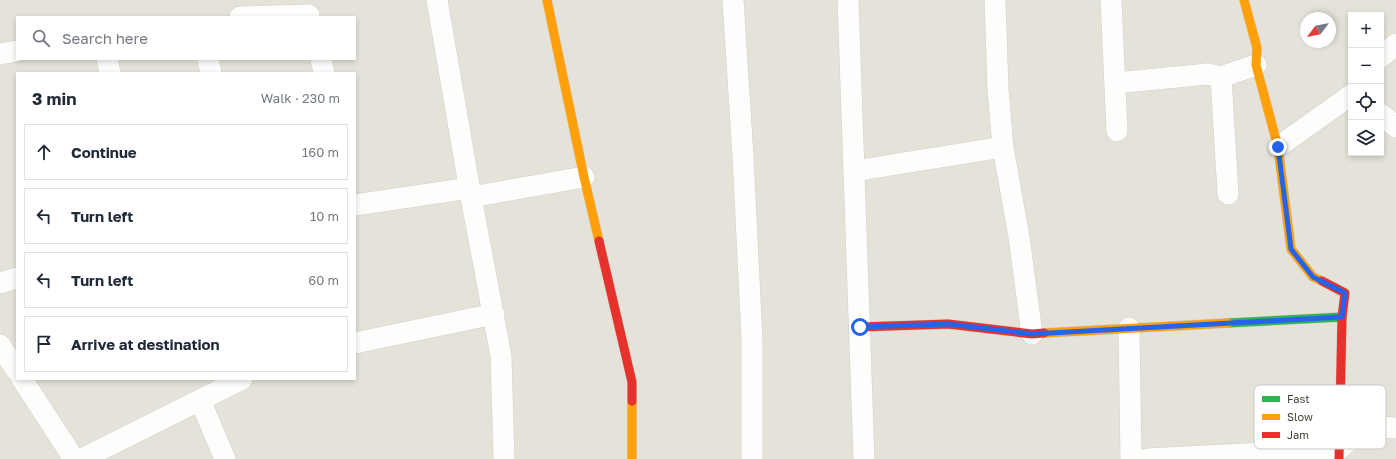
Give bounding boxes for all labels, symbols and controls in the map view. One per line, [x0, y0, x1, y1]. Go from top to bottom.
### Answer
north arrow [1300, 12, 1336, 48]
map controls [1348, 12, 1384, 156]
button: + [1348, 12, 1384, 48]
search box [16, 16, 356, 60]
icon: search [30, 27, 52, 49]
text: Search here [62, 29, 148, 47]
button: − [1348, 48, 1384, 84]
button: locate [1348, 84, 1384, 120]
text: 3 min [32, 88, 76, 109]
text: Walk · 230 m [261, 90, 340, 106]
button: layers [1348, 120, 1384, 156]
route end [1269, 138, 1287, 156]
icon: ahead [33, 141, 55, 163]
text: Continue [71, 143, 137, 161]
text: 160 m [302, 144, 339, 160]
icon: left [33, 205, 55, 227]
text: Turn left [71, 207, 133, 225]
text: 10 m [310, 208, 339, 224]
icon: left [33, 269, 55, 291]
text: Turn left [71, 271, 133, 289]
text: 60 m [308, 272, 339, 288]
route start [851, 318, 869, 336]
icon: arrive [33, 333, 55, 355]
text: Arrive at destination [71, 335, 220, 353]
legend [1254, 385, 1386, 449]
text: Fast [1287, 392, 1310, 405]
text: Slow [1287, 410, 1313, 423]
text: Jam [1287, 428, 1309, 441]

